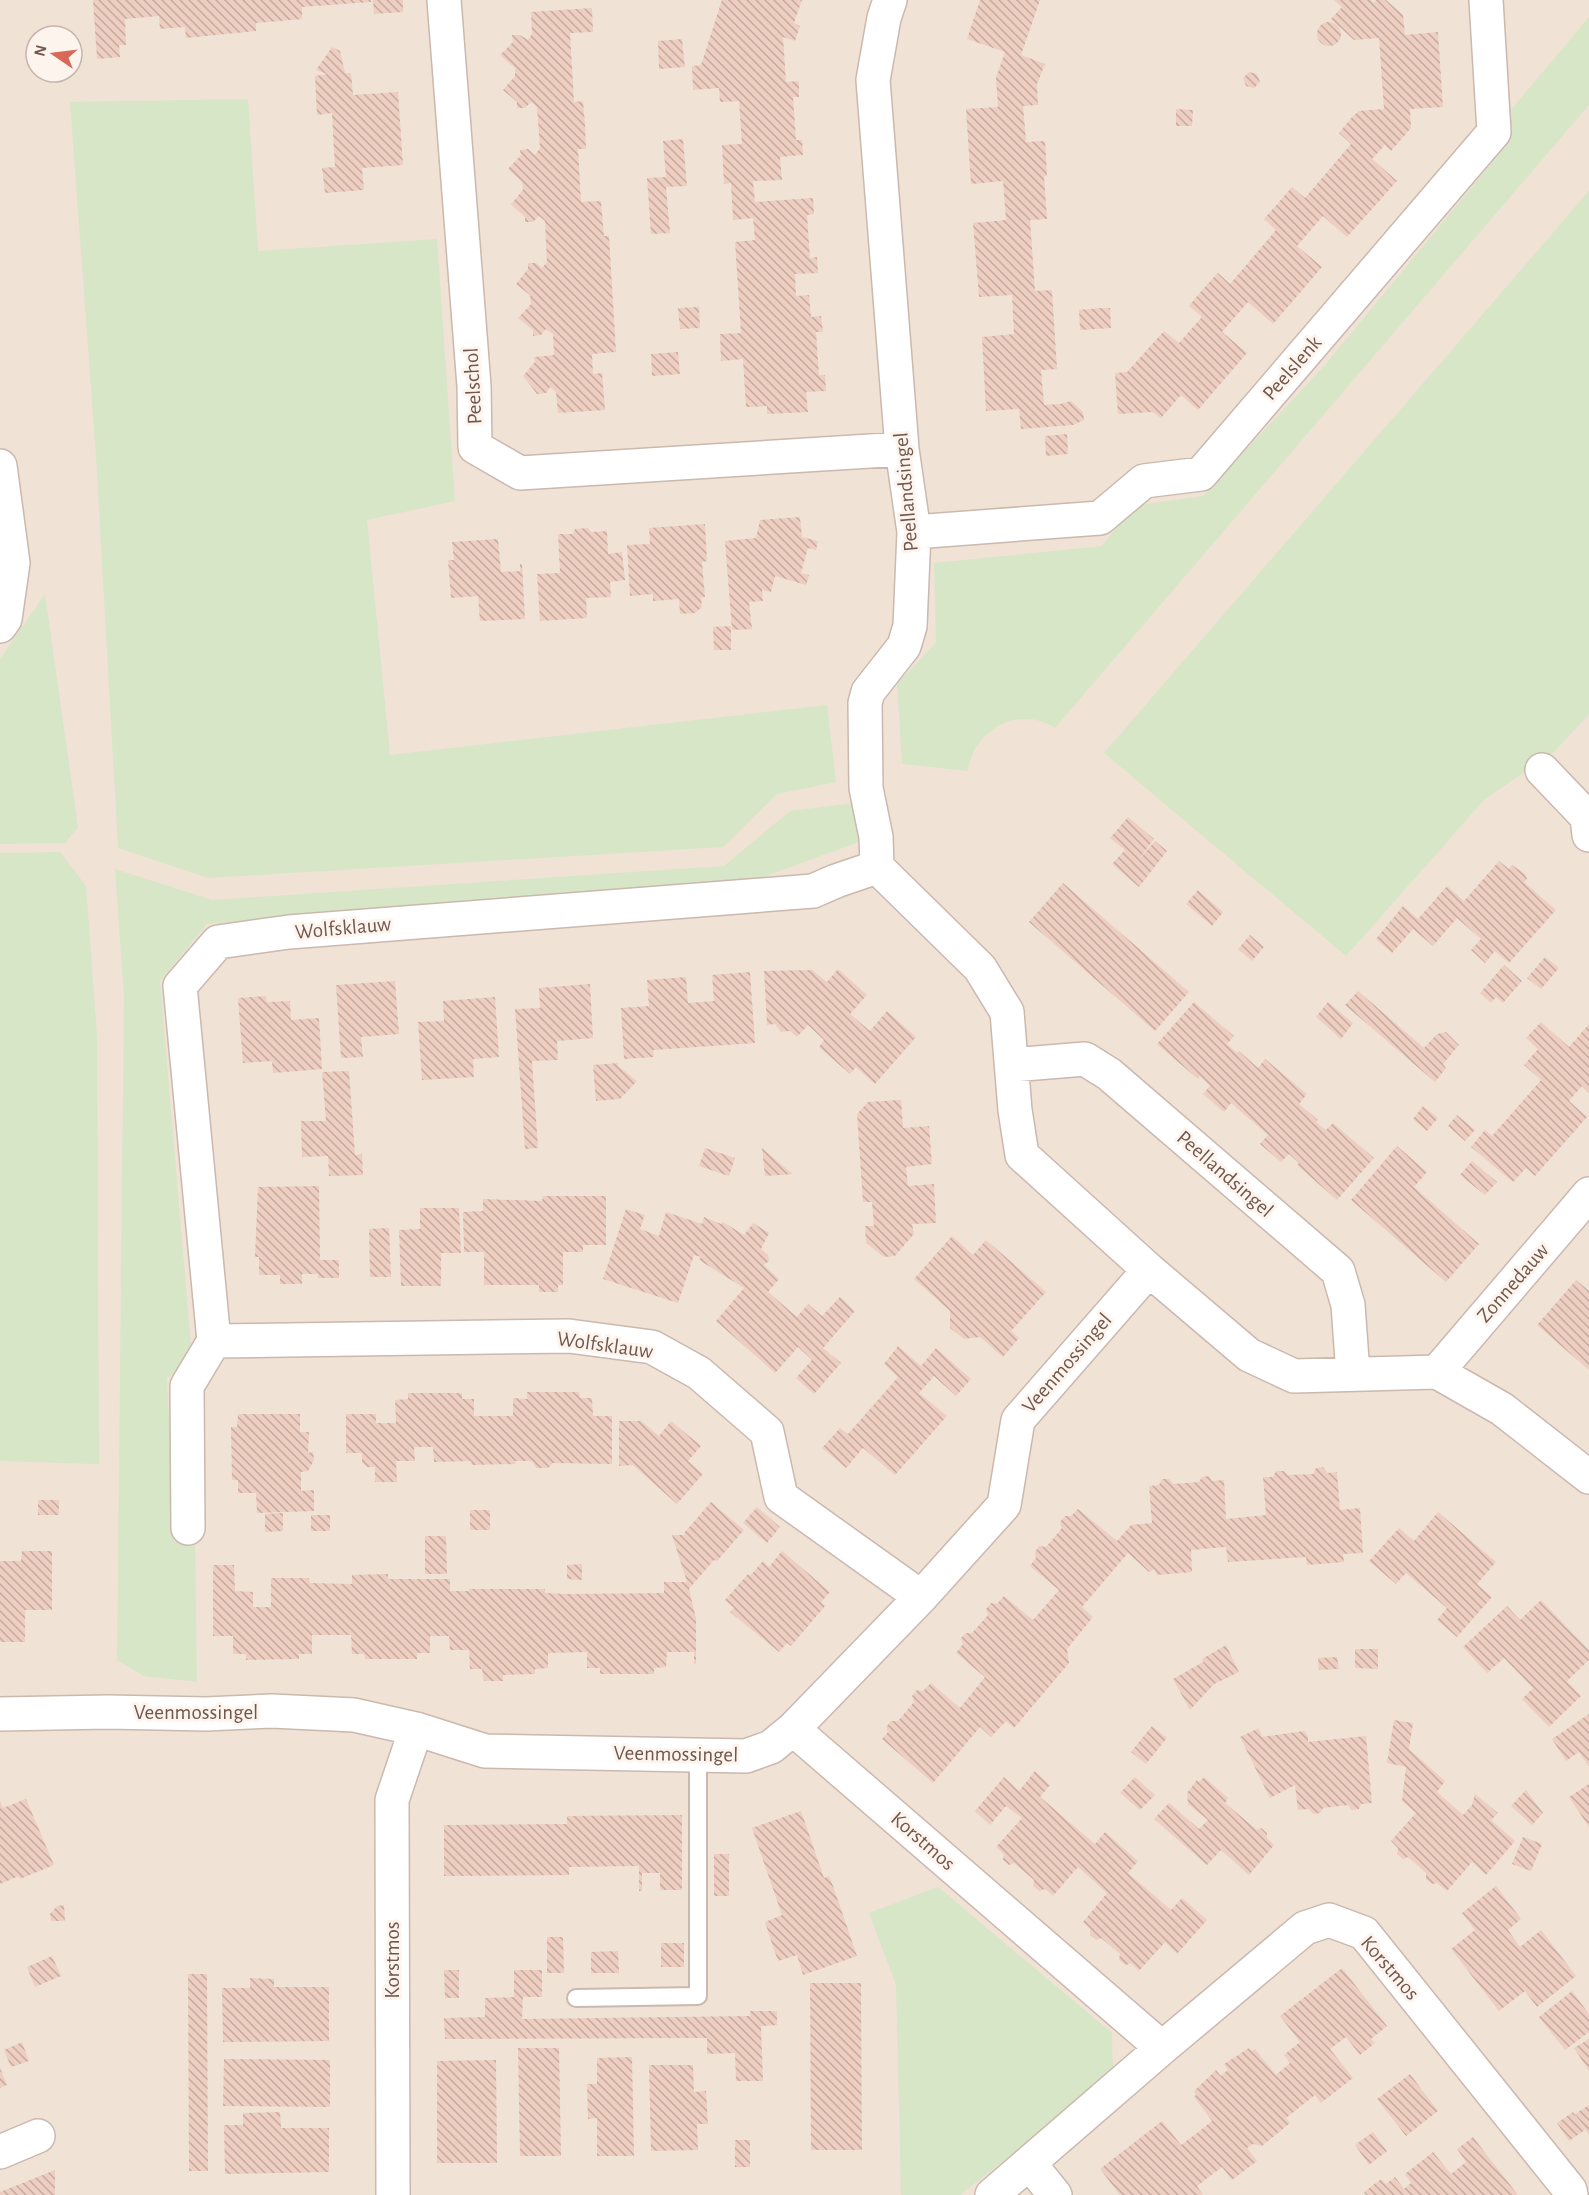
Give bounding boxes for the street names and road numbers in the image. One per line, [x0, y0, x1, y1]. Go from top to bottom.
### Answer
street label: Peelslenk [1259, 331, 1326, 404]
street label: Peelschol [461, 347, 485, 425]
street label: Peellandsingel [890, 431, 922, 553]
street label: Wolfsklauw [294, 913, 392, 943]
street label: Peellandsingel [1173, 1127, 1277, 1221]
street label: Zonnedauw [1473, 1240, 1553, 1326]
street label: Veenmossingel [1018, 1309, 1116, 1417]
street label: Wolfsklauw [556, 1328, 654, 1362]
street label: Veenmossingel [134, 1702, 258, 1723]
street label: Veenmossingel [614, 1742, 738, 1766]
street label: Korstmos [887, 1808, 959, 1874]
street label: Korstmos [382, 1921, 403, 1999]
street label: Korstmos [1357, 1932, 1423, 2004]

